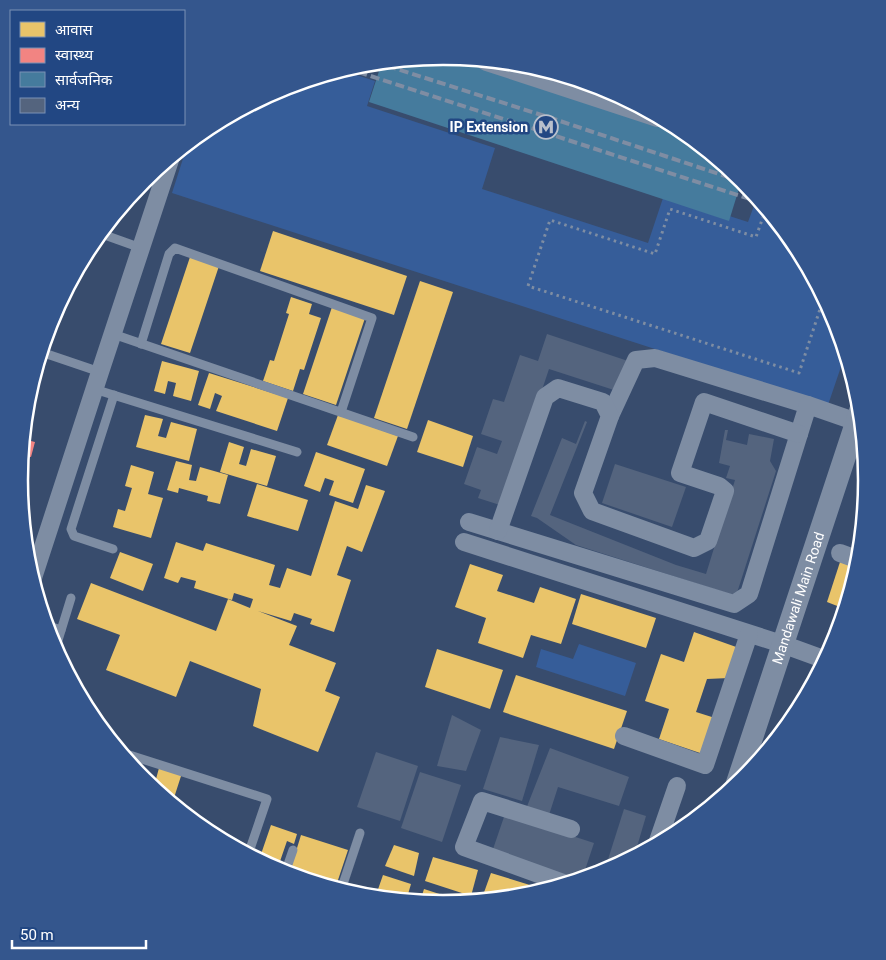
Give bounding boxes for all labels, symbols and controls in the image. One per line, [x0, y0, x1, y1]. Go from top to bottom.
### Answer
legend [10, 10, 185, 125]
text: आवास [55, 21, 94, 39]
text: स्वास्थ्य [55, 46, 93, 64]
text: सार्वजनिक [55, 71, 113, 89]
text: अन्य [55, 96, 80, 114]
metro station icon: IP Extension [533, 114, 559, 140]
place label: IP Extension [450, 119, 528, 135]
street label: Mandawali Main Road [769, 530, 827, 666]
scale bar [12, 918, 146, 950]
text: 50 m [20, 926, 54, 944]

